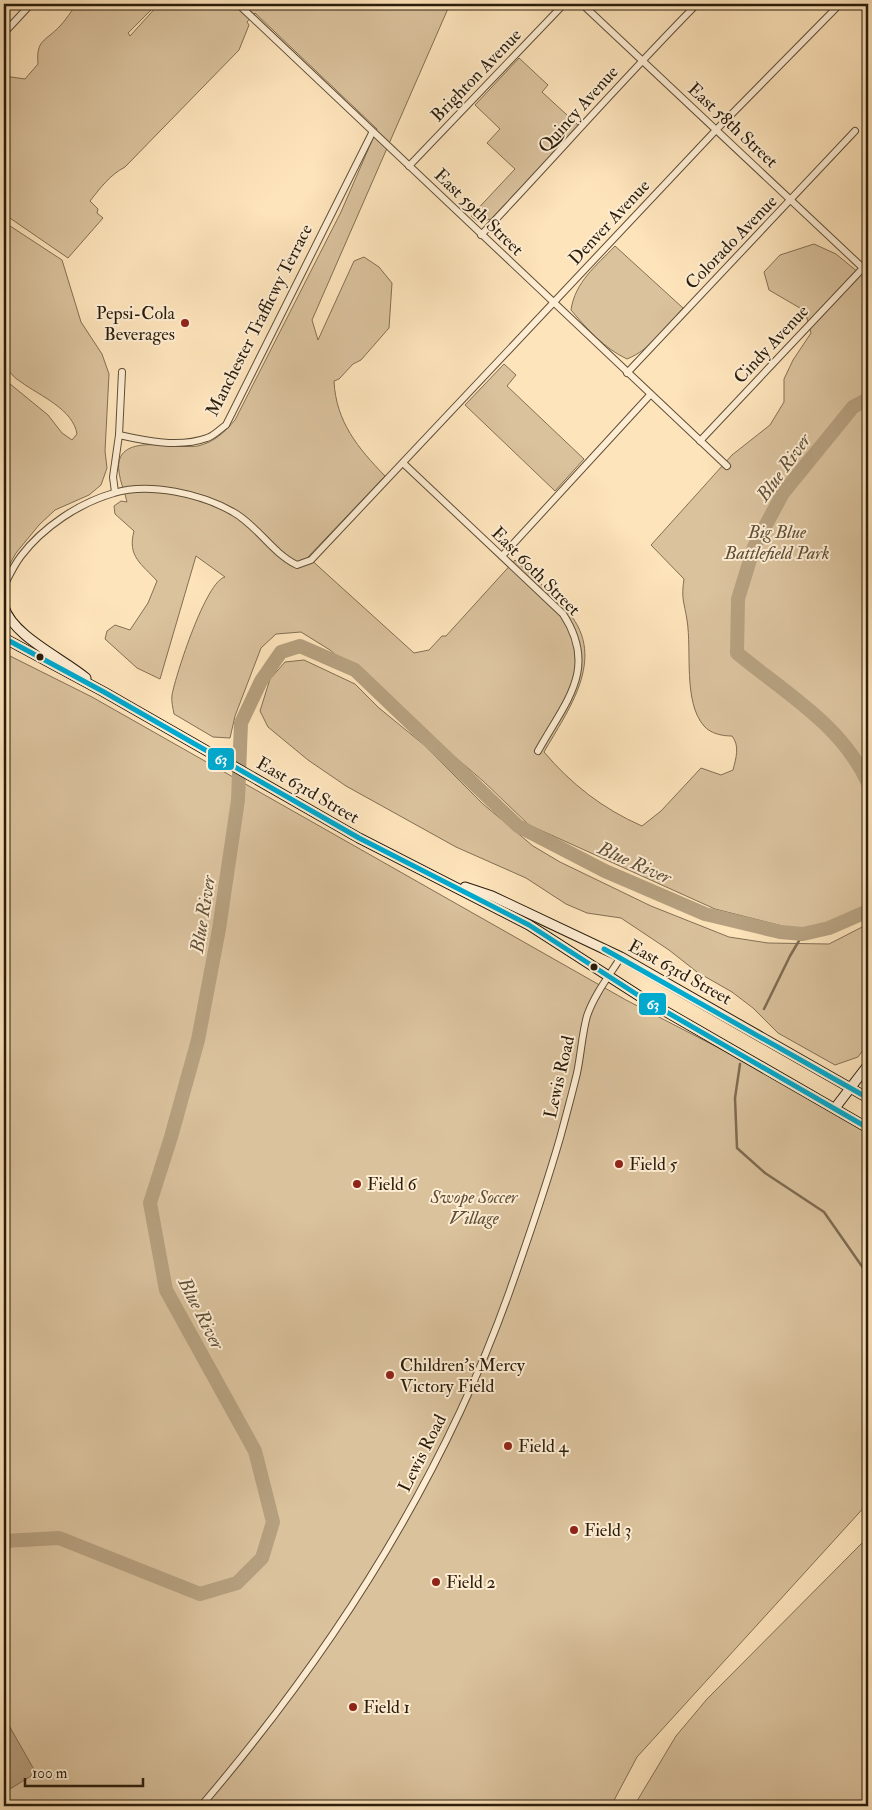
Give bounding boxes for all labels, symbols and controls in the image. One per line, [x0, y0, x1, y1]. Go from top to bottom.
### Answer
street label: Brighton Avenue [426, 23, 527, 127]
street label: Quincy Avenue [533, 61, 624, 158]
street label: East 58th Street [683, 78, 783, 173]
street label: East 59th Street [429, 164, 528, 261]
street label: Denver Avenue [564, 174, 655, 270]
street label: Colorado Avenue [681, 190, 783, 294]
street label: Manchester Trafficwy Terrace [201, 220, 318, 420]
street label: Cindy Avenue [729, 300, 814, 389]
place label: Pepsi-Cola Beverages [96, 302, 176, 346]
marker: Pepsi-Cola Beverages [179, 317, 191, 329]
water label: Blue River [751, 428, 817, 507]
park label: Big Blue Battlefield Park [724, 521, 829, 565]
street label: East 60th Street [486, 522, 585, 621]
unlabelled marker [35, 652, 45, 662]
line badge: 63 [207, 747, 235, 771]
text: 63 [215, 751, 227, 768]
street label: East 63rd Street [252, 752, 363, 829]
water label: Blue River [593, 836, 676, 890]
water label: Blue River [185, 873, 221, 955]
street label: East 63rd Street [625, 935, 735, 1009]
unlabelled marker [589, 962, 599, 972]
line badge: 63 [638, 992, 667, 1016]
street label: Lewis Road [539, 1033, 580, 1121]
place label: Field 5 [629, 1153, 678, 1176]
marker: Field 5 [613, 1158, 625, 1170]
place label: Field 6 [367, 1173, 418, 1196]
marker: Field 6 [351, 1178, 363, 1190]
park label: Swope Soccer Village [429, 1186, 519, 1230]
water label: Blue River [172, 1272, 230, 1354]
place label: Children's Mercy Victory Field [400, 1354, 526, 1398]
marker: Children's Mercy Victory Field [384, 1369, 396, 1381]
street label: Lewis Road [393, 1410, 452, 1496]
place label: Field 4 [518, 1435, 570, 1458]
marker: Field 4 [502, 1440, 514, 1452]
place label: Field 3 [584, 1519, 631, 1542]
marker: Field 3 [568, 1524, 580, 1536]
place label: Field 2 [446, 1571, 496, 1594]
marker: Field 2 [430, 1576, 442, 1588]
place label: Field 1 [363, 1696, 410, 1719]
marker: Field 1 [347, 1701, 359, 1713]
scale bar [25, 1755, 142, 1787]
text: 100 m [32, 1764, 68, 1783]

